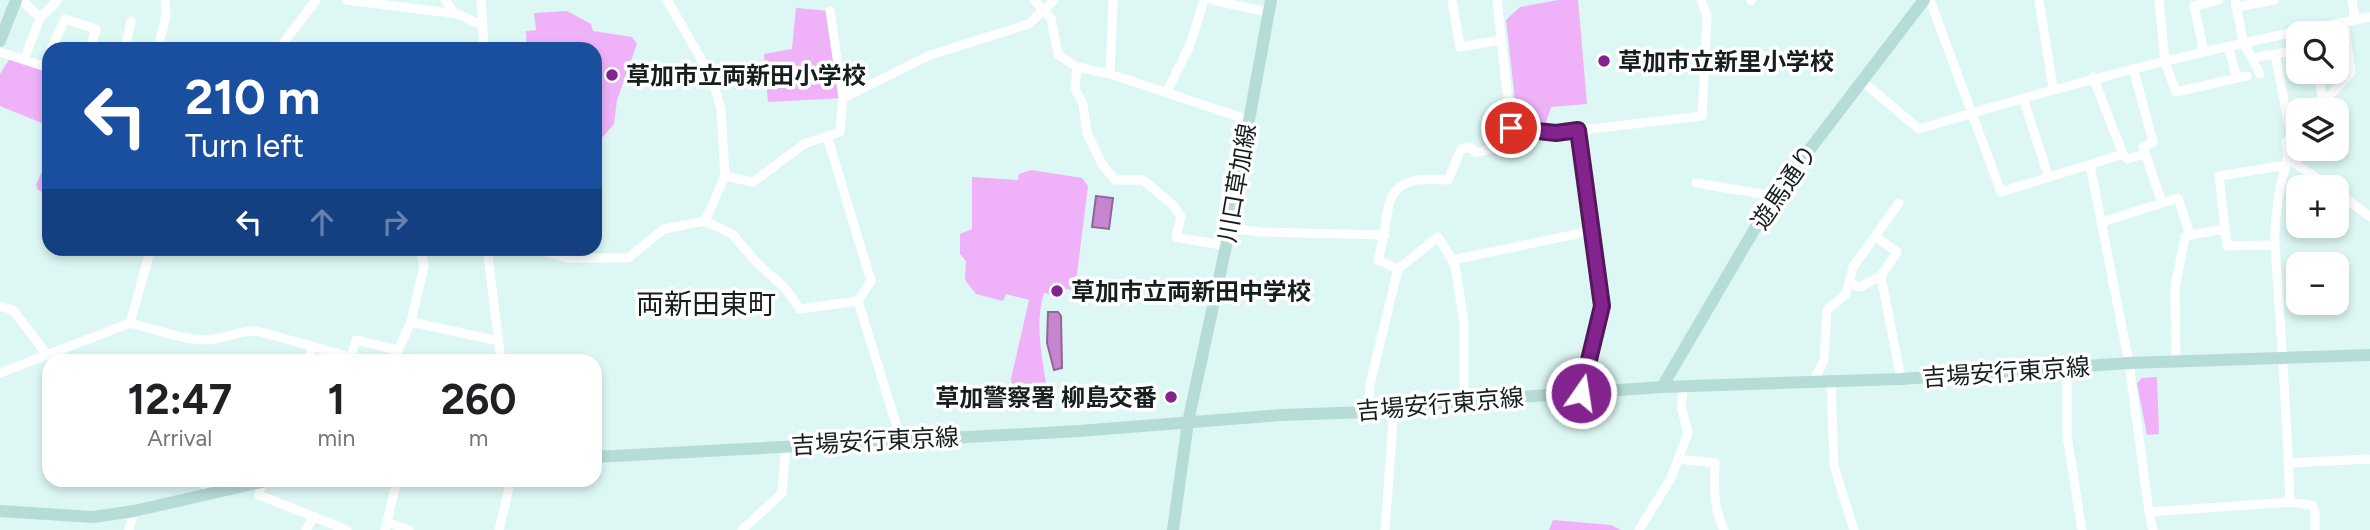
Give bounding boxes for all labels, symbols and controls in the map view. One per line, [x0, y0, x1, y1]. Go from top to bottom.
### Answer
map controls [2286, 21, 2349, 315]
button: search [2286, 21, 2349, 84]
place label: 草加市立新里小学校 [1618, 47, 1834, 76]
marker: 草加市立新里小学校 [1596, 53, 1612, 69]
place label: 草加市立両新田小学校 [626, 61, 866, 90]
text: 210 m [185, 67, 320, 126]
marker: 草加市立両新田小学校 [604, 67, 620, 83]
icon: left [70, 70, 161, 161]
pin [1481, 98, 1541, 158]
button: layers [2286, 98, 2349, 161]
icon: arrive [1492, 109, 1530, 147]
street label: 川口草加線 [1212, 121, 1262, 245]
text: Turn left [185, 127, 304, 165]
street label: 遊馬通り [1745, 139, 1823, 235]
button: + [2286, 175, 2349, 238]
icon: left [230, 203, 268, 241]
icon: ahead [303, 203, 341, 241]
icon: right [376, 203, 414, 241]
button: − [2286, 252, 2349, 315]
place label: 草加市立両新田中学校 [1071, 277, 1311, 306]
marker: 草加市立両新田中学校 [1049, 283, 1065, 299]
district label: 両新田東町 [636, 287, 776, 321]
street label: 吉場安行東京線 [1921, 352, 2091, 392]
position arrow [1544, 356, 1618, 430]
text: 12:47 [127, 374, 232, 425]
text: 1 [327, 374, 345, 425]
text: 260 [441, 374, 517, 425]
street label: 吉場安行東京線 [1355, 382, 1525, 426]
place label: 草加警察署 柳島交番 [935, 383, 1157, 412]
marker: 草加警察署 柳島交番 [1163, 389, 1179, 405]
street label: 吉場安行東京線 [790, 422, 960, 460]
text: Arrival [147, 424, 212, 452]
text: min [317, 424, 355, 452]
text: m [469, 424, 488, 452]

